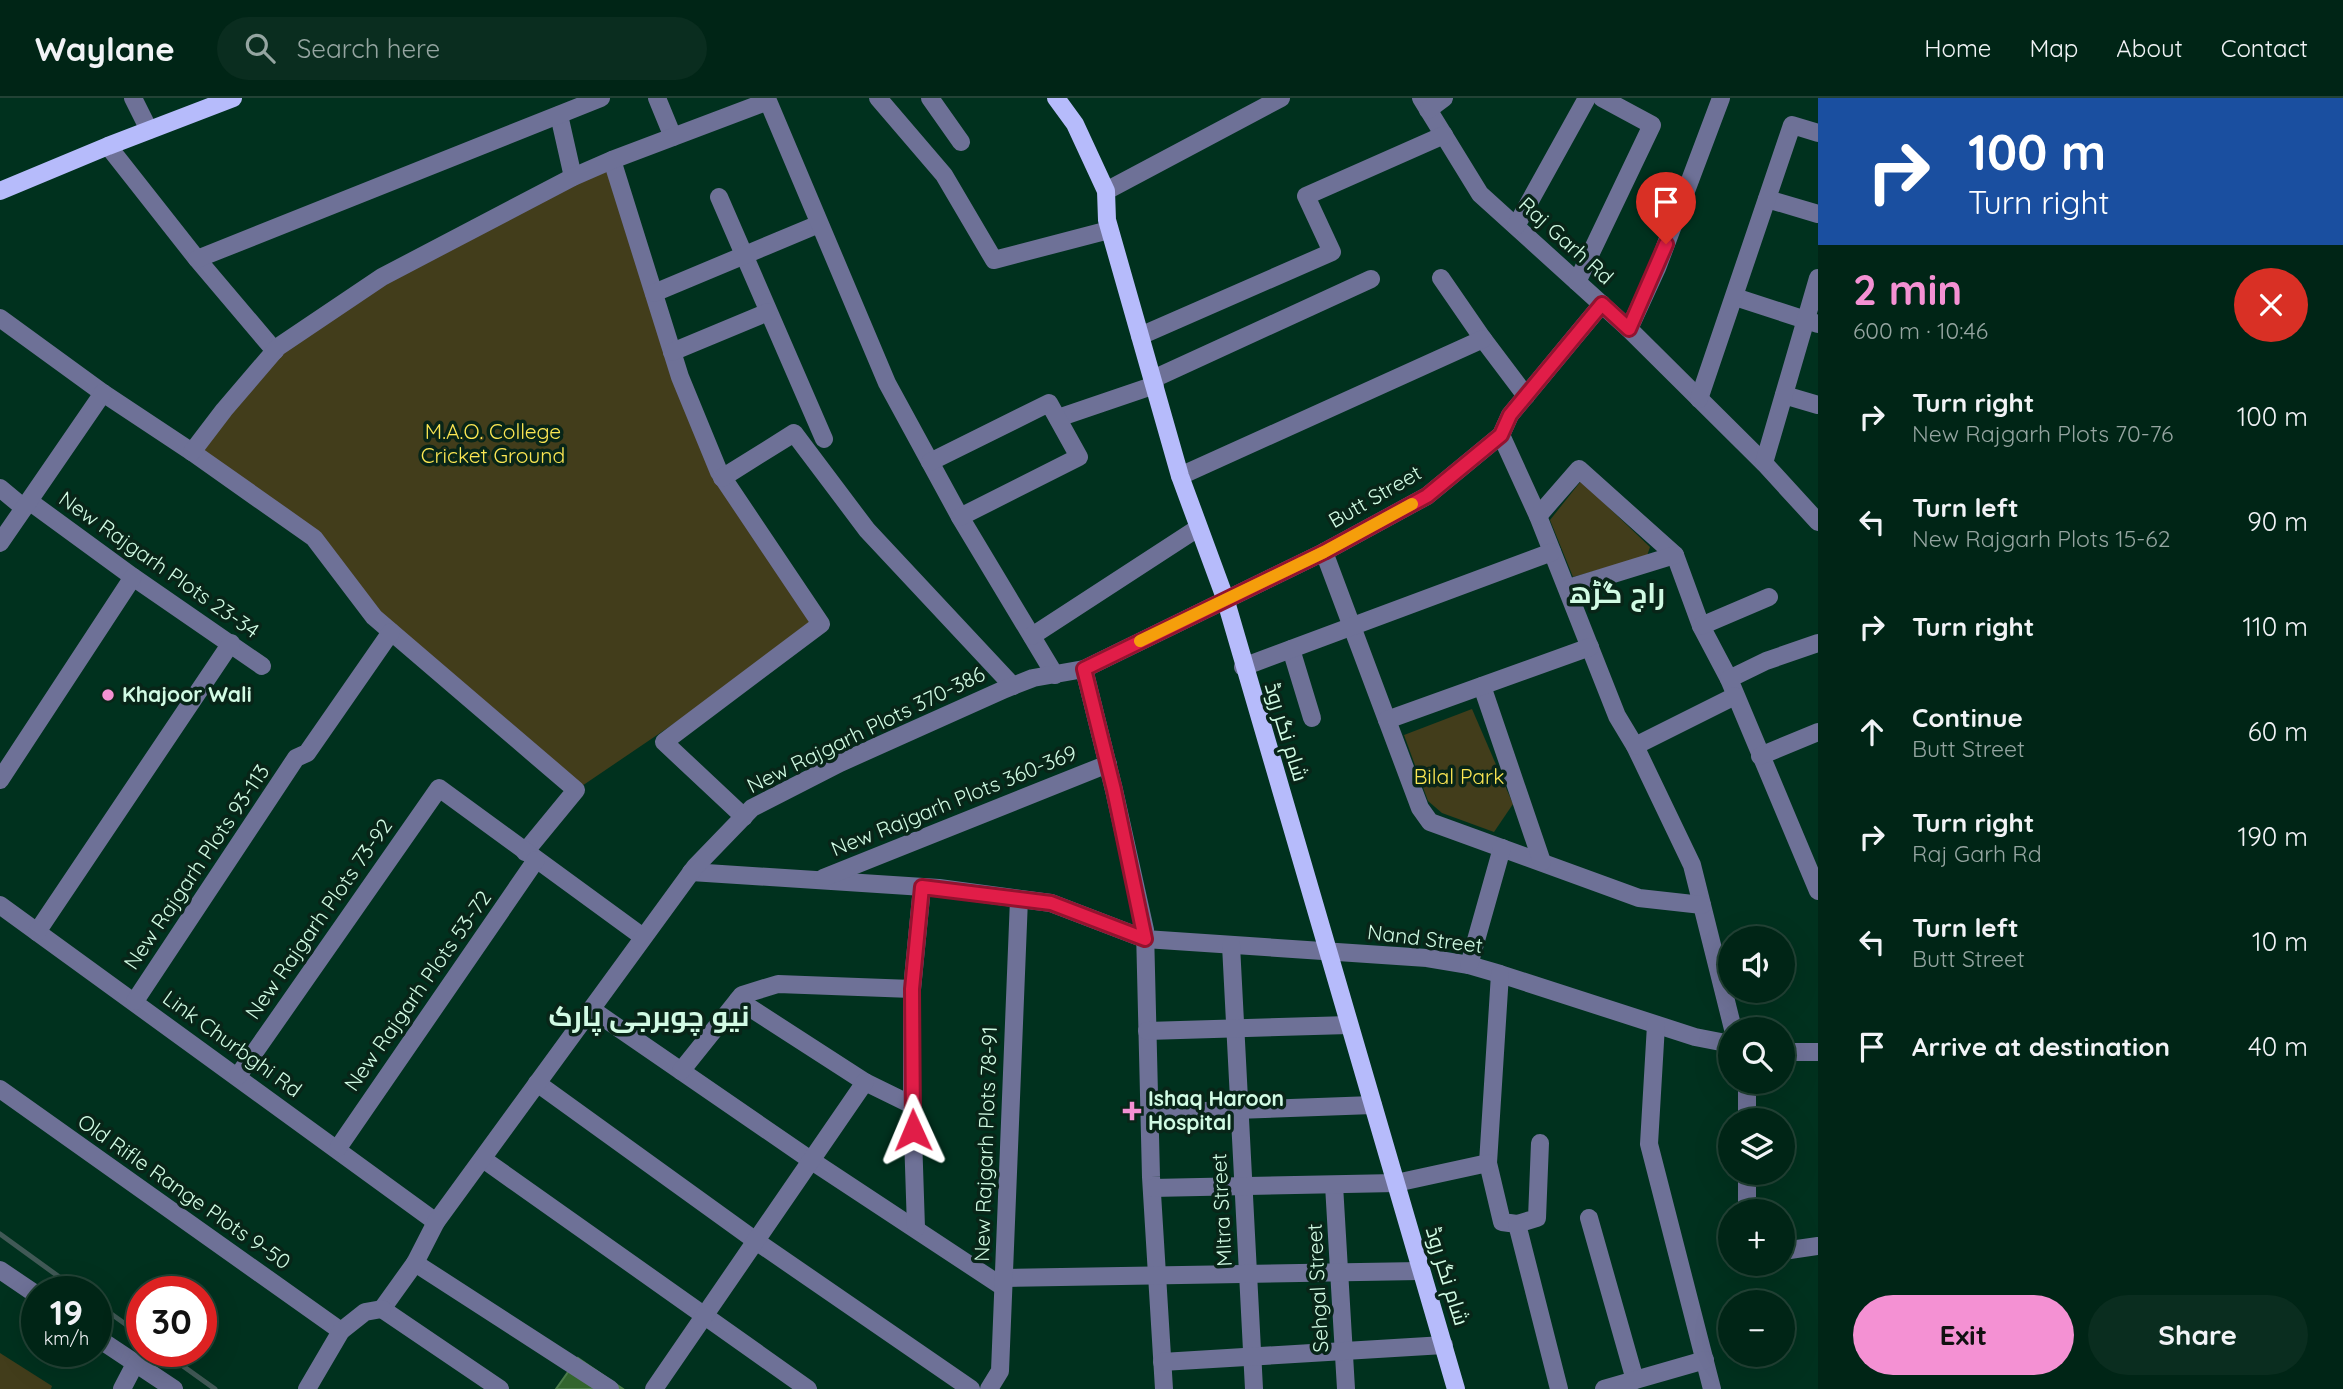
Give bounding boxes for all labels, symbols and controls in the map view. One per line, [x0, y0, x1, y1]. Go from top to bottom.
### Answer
search box [217, 17, 707, 80]
text: Waylane [35, 28, 175, 69]
icon: search [241, 29, 279, 67]
text: Search here [297, 32, 440, 65]
text: Home [1924, 33, 1991, 63]
text: Map [2029, 33, 2078, 63]
text: About [2116, 33, 2183, 63]
text: Contact [2221, 33, 2308, 63]
text: 100 m [1968, 121, 2106, 182]
icon: right [1853, 126, 1944, 217]
pin [1636, 172, 1696, 244]
text: Turn right [1968, 182, 2109, 222]
icon: arrive [1647, 183, 1685, 221]
street label: Raj Garh Rd [1514, 191, 1619, 290]
text: 2 min [1853, 263, 1962, 316]
button: close [2234, 268, 2308, 342]
text: 600 m · 10:46 [1853, 316, 1988, 345]
text: Turn right [1912, 386, 2034, 419]
icon: right [1853, 398, 1891, 436]
text: 100 m [2237, 400, 2308, 433]
park label: M.A.O. College Cricket Ground [421, 418, 565, 468]
text: New Rajgarh Plots 70-76 [1912, 419, 2173, 448]
street label: Butt Street [1323, 459, 1426, 533]
street label: New Rajgarh Plots 23-34 [54, 485, 265, 643]
text: Turn left [1912, 491, 2019, 524]
icon: left [1853, 503, 1891, 541]
text: 90 m [2247, 505, 2308, 538]
text: New Rajgarh Plots 15-62 [1912, 524, 2170, 553]
district label: راج گڑھ [1569, 575, 1665, 612]
icon: right [1853, 608, 1891, 646]
text: Turn right [1912, 610, 2034, 643]
text: 110 m [2242, 610, 2308, 643]
street label: New Rajgarh Plots 370-386 [742, 660, 989, 798]
street label: شام نگر روڈ [1258, 679, 1314, 785]
place label: Khajoor Wali [122, 681, 252, 707]
marker: Khajoor Wali [100, 687, 116, 703]
text: Continue [1912, 701, 2023, 734]
icon: ahead [1853, 713, 1891, 751]
text: 60 m [2248, 715, 2308, 748]
text: Butt Street [1912, 734, 2025, 763]
street label: New Rajgarh Plots 360-369 [827, 739, 1080, 861]
street label: New Rajgarh Plots 93-113 [118, 759, 275, 974]
park label: Bilal Park [1414, 763, 1504, 789]
text: Turn right [1912, 806, 2034, 839]
street label: New Rajgarh Plots 73-92 [239, 813, 397, 1024]
icon: right [1853, 818, 1891, 856]
text: 190 m [2238, 820, 2308, 853]
text: Raj Garh Rd [1912, 839, 2042, 868]
street label: New Rajgarh Plots 53-72 [338, 885, 496, 1096]
text: Turn left [1912, 911, 2019, 944]
street label: Nand Street [1366, 918, 1484, 958]
icon: left [1853, 923, 1891, 961]
text: 10 m [2252, 925, 2308, 958]
map controls [1718, 926, 1795, 1367]
button: sound [1718, 926, 1795, 1003]
text: Butt Street [1912, 944, 2025, 973]
street label: Link Churbghi Rd [158, 984, 307, 1102]
district label: نیو چوبرجی پارک [548, 998, 750, 1036]
button: search [1718, 1017, 1795, 1094]
street label: New Rajgarh Plots 78-91 [968, 1026, 1002, 1262]
icon: arrive [1853, 1028, 1891, 1066]
text: Arrive at destination [1912, 1030, 2170, 1063]
text: 40 m [2248, 1030, 2308, 1063]
place label: Ishaq Haroon Hospital [1148, 1085, 1284, 1135]
position arrow [876, 1093, 950, 1167]
marker: Ishaq Haroon Hospital [1122, 1101, 1142, 1121]
street label: Old Rifle Range Plots 9-50 [73, 1108, 296, 1275]
button: layers [1718, 1108, 1795, 1185]
street label: MItra Street [1205, 1153, 1237, 1267]
button: + [1718, 1199, 1795, 1276]
street label: Sehgal Street [1301, 1223, 1333, 1353]
street label: شام نگر روڈ [1419, 1223, 1475, 1329]
speed limit sign: 30 [126, 1276, 217, 1367]
text: 19 [50, 1290, 83, 1334]
button: − [1718, 1290, 1795, 1367]
button: Exit [1853, 1295, 2074, 1375]
button: Share [2088, 1295, 2308, 1375]
text: km/h [44, 1327, 89, 1350]

